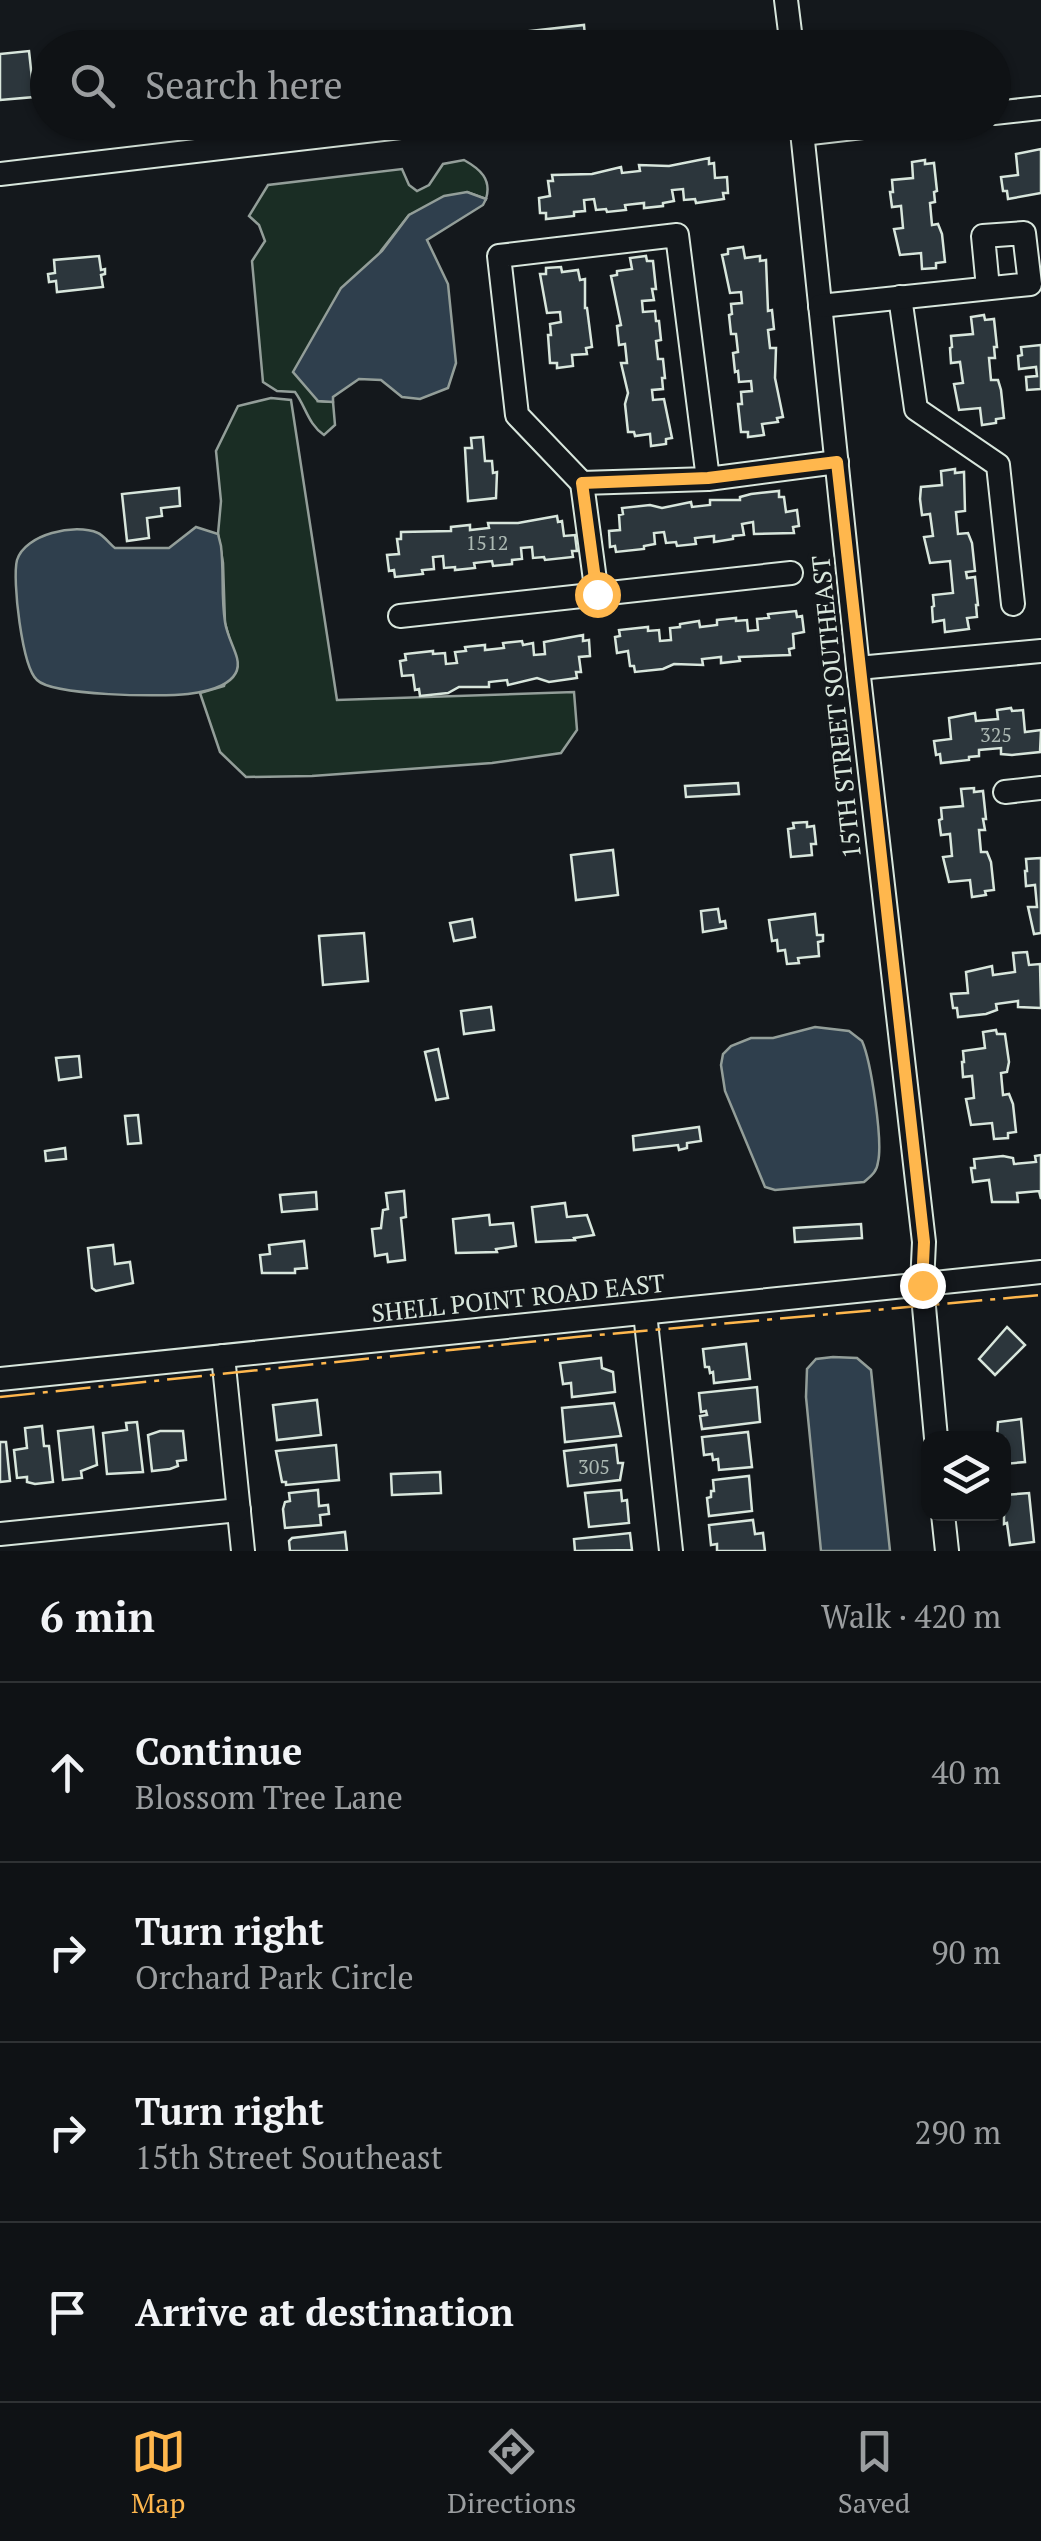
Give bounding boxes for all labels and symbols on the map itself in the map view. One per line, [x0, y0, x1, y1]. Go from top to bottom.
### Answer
house number: 1512 [466, 529, 508, 556]
street label: 15TH STREET SOUTHEAST [803, 554, 868, 860]
route start [575, 572, 621, 618]
house number: 325 [980, 721, 1012, 748]
route end [900, 1263, 946, 1309]
street label: SHELL POINT ROAD EAST [370, 1266, 666, 1329]
house number: 305 [578, 1453, 610, 1480]

